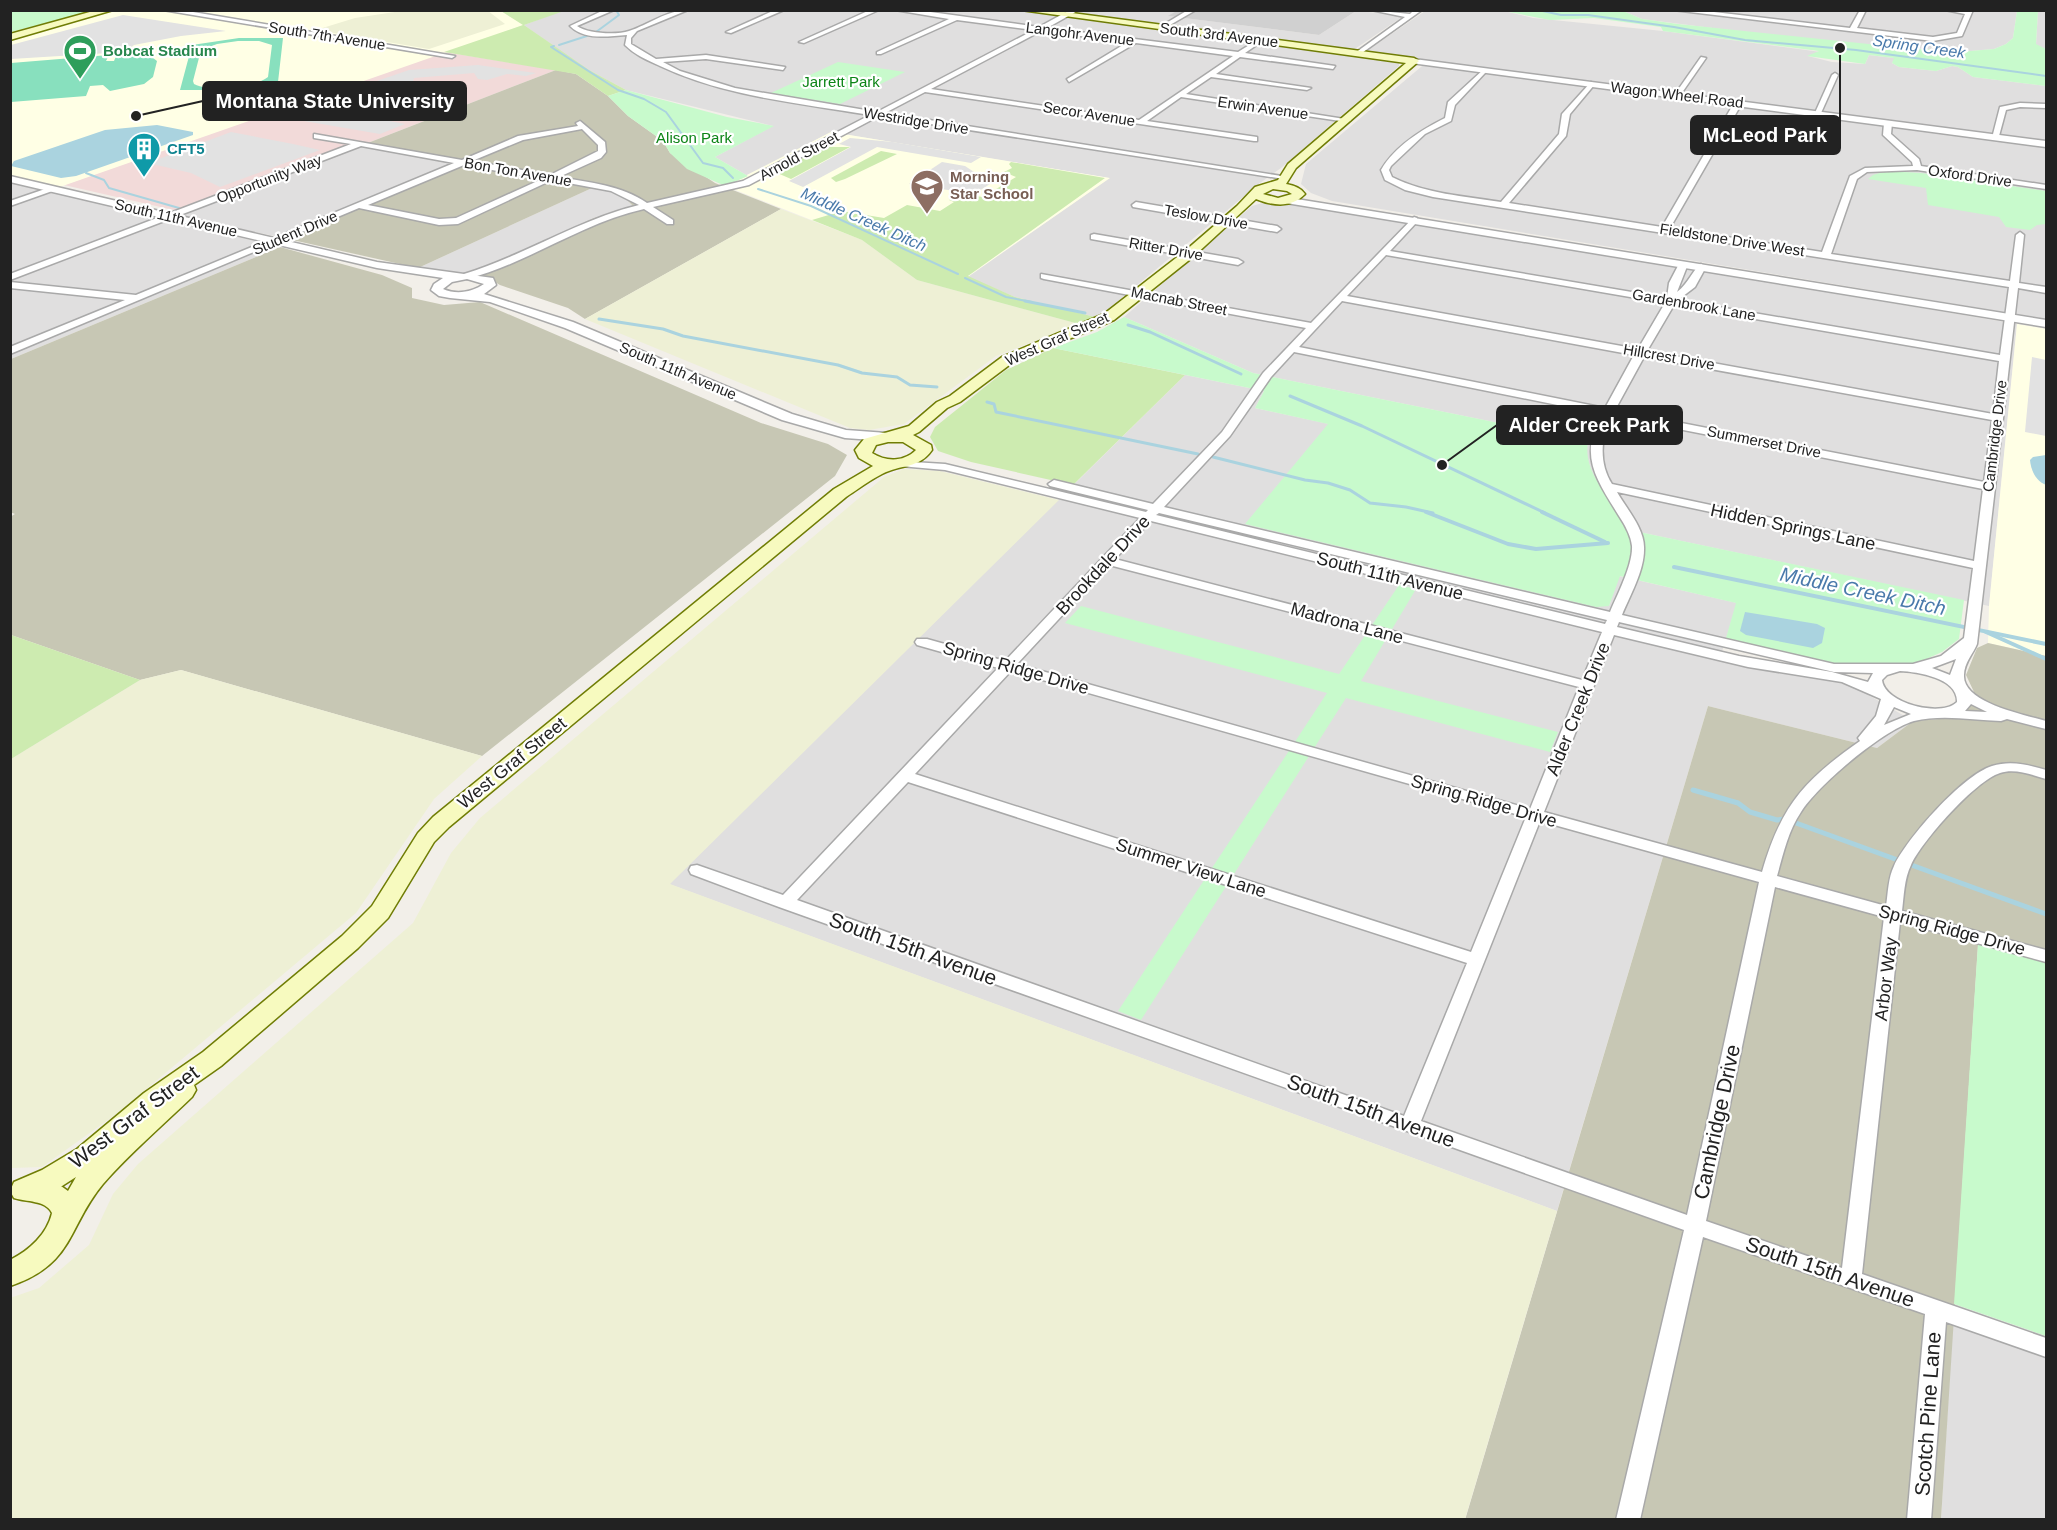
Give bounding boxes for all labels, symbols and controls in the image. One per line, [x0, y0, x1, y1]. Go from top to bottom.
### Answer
street label: South 7th Avenue [267, 18, 387, 53]
street label: Langohr Avenue [1025, 18, 1135, 49]
street label: South 3rd Avenue [1159, 19, 1279, 50]
water label: Spring Creek [1872, 32, 1967, 62]
sports icon: Bobcat Stadium [62, 33, 98, 80]
place label: Bobcat Stadium [103, 42, 217, 59]
park label: Jarrett Park [802, 73, 880, 90]
street label: Wagon Wheel Road [1610, 78, 1744, 111]
callout: Montana State University [203, 82, 466, 120]
text: Montana State University [216, 90, 455, 112]
street label: Erwin Avenue [1217, 93, 1310, 122]
street label: Secor Avenue [1042, 98, 1136, 129]
street label: Westridge Drive [862, 104, 970, 137]
callout: McLeod Park [1691, 116, 1840, 154]
text: McLeod Park [1703, 124, 1828, 146]
street label: Arnold Street [756, 127, 842, 184]
park label: Alison Park [656, 129, 732, 146]
building icon: CFT5 [126, 131, 162, 178]
place label: CFT5 [167, 140, 205, 157]
street label: Opportunity Way [214, 151, 324, 206]
street label: Bon Ton Avenue [463, 154, 573, 189]
street label: Oxford Drive [1927, 161, 2013, 190]
school or university icon: Morning Star School [909, 168, 945, 215]
place label: Morning Star School [950, 168, 1033, 202]
water label: Middle Creek Ditch [799, 184, 929, 255]
street label: South 11th Avenue [113, 195, 239, 240]
street label: Teslow Drive [1163, 201, 1249, 232]
street label: Student Drive [250, 207, 340, 258]
street label: Fieldstone Drive West [1658, 220, 1807, 259]
street label: Ritter Drive [1128, 234, 1205, 263]
street label: Macnab Street [1130, 283, 1229, 318]
street label: Gardenbrook Lane [1631, 285, 1757, 324]
street label: West Graf Street [1002, 308, 1112, 369]
street label: South 11th Avenue [617, 338, 739, 403]
street label: Hillcrest Drive [1622, 340, 1716, 373]
street label: Cambridge Drive [1979, 379, 2010, 493]
callout: Alder Creek Park [1497, 406, 1682, 444]
text: Alder Creek Park [1508, 414, 1670, 436]
street label: Summerset Drive [1706, 422, 1823, 461]
street label: Hidden Springs Lane [1709, 500, 1877, 554]
street label: Brookdale Drive [1052, 511, 1154, 619]
street label: South 11th Avenue [1315, 548, 1465, 604]
water label: Middle Creek Ditch [1778, 563, 1948, 619]
street label: Madrona Lane [1288, 598, 1406, 648]
street label: Spring Ridge Drive [941, 638, 1091, 698]
street label: Alder Creek Drive [1542, 639, 1614, 779]
street label: West Graf Street [454, 713, 570, 813]
street label: Spring Ridge Drive [1409, 771, 1559, 831]
street label: Summer View Lane [1113, 834, 1269, 902]
street label: Spring Ridge Drive [1876, 901, 2028, 959]
street label: South 15th Avenue [826, 907, 1000, 990]
street label: Arbor Way [1871, 936, 1901, 1022]
street label: Cambridge Drive [1689, 1042, 1744, 1201]
street label: West Graf Street [64, 1060, 203, 1173]
street label: South 15th Avenue [1284, 1069, 1458, 1152]
street label: South 15th Avenue [1743, 1232, 1918, 1311]
street label: Scotch Pine Lane [1910, 1331, 1945, 1497]

